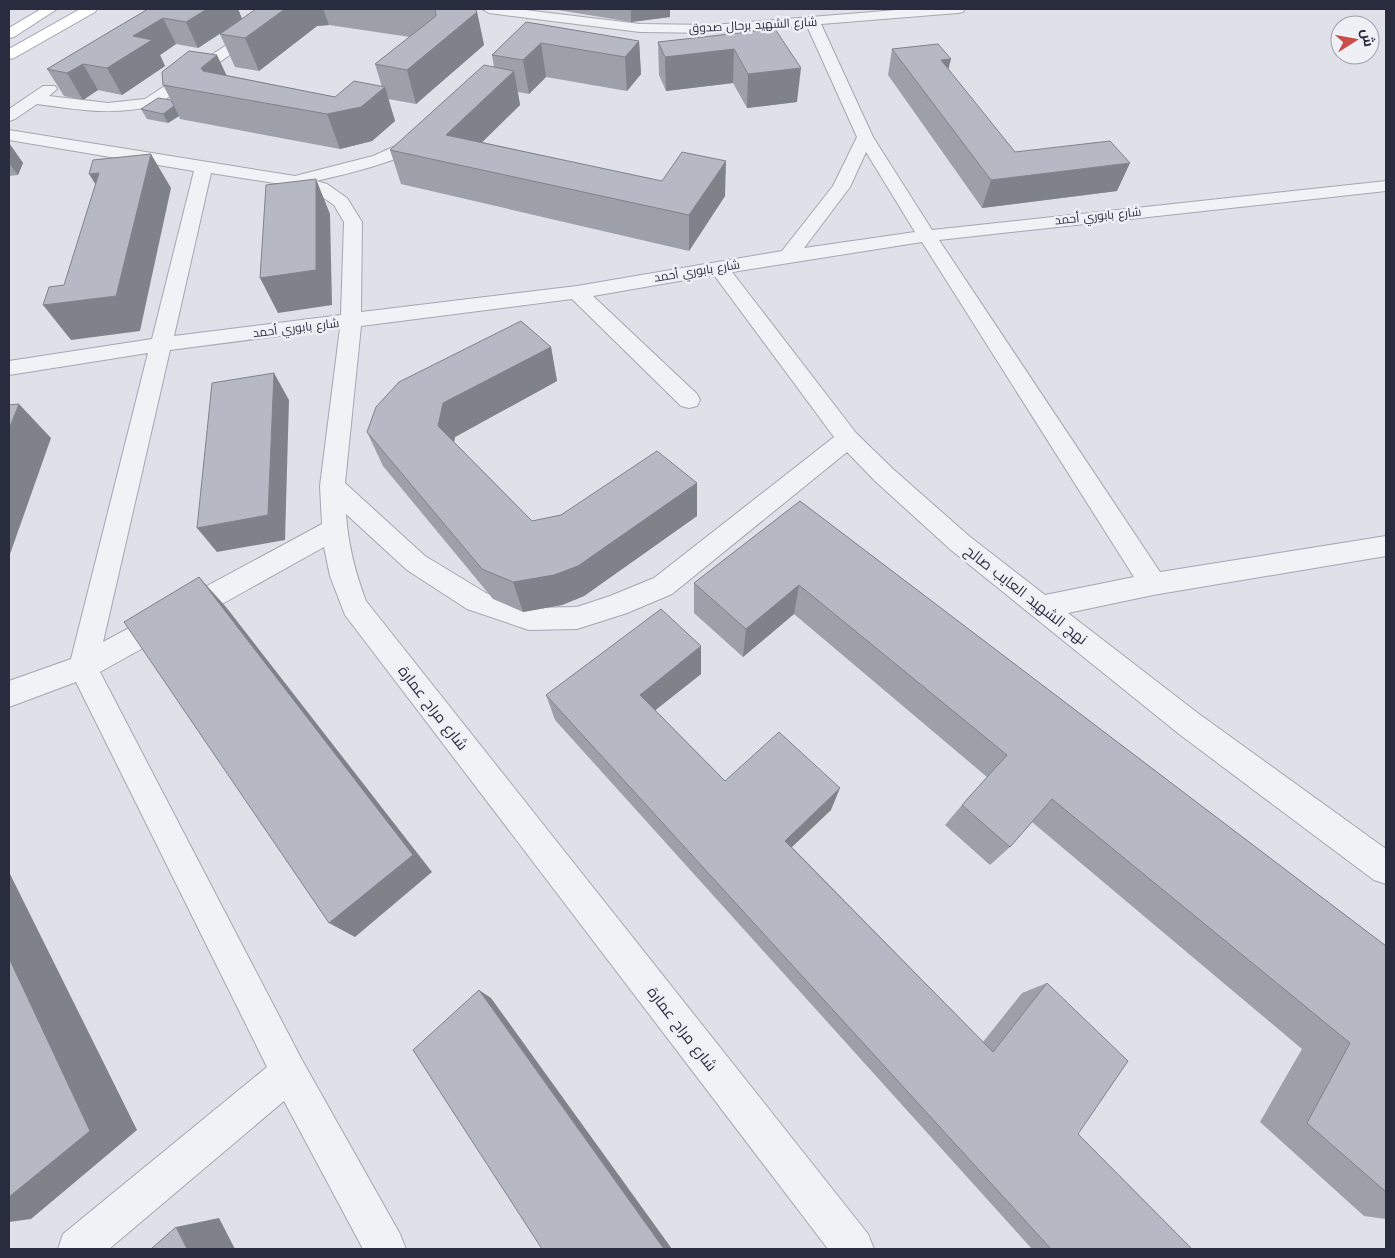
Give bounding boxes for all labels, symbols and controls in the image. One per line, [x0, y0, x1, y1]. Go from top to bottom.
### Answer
street label: شارع الشهيد برحال صدوق [689, 15, 818, 36]
north arrow [1330, 15, 1380, 65]
text: ش [1357, 27, 1377, 48]
street label: شارع بابوري أحمد [1054, 204, 1142, 230]
street label: شارع بابوري أحمد [653, 256, 741, 288]
street label: شارع بابوري أحمد [252, 315, 340, 343]
street label: نهج الشهيد العايب صالح [960, 542, 1091, 650]
street label: شارع مراح عمارة [393, 662, 472, 755]
street label: شارع مراح عمارة [642, 983, 721, 1076]

